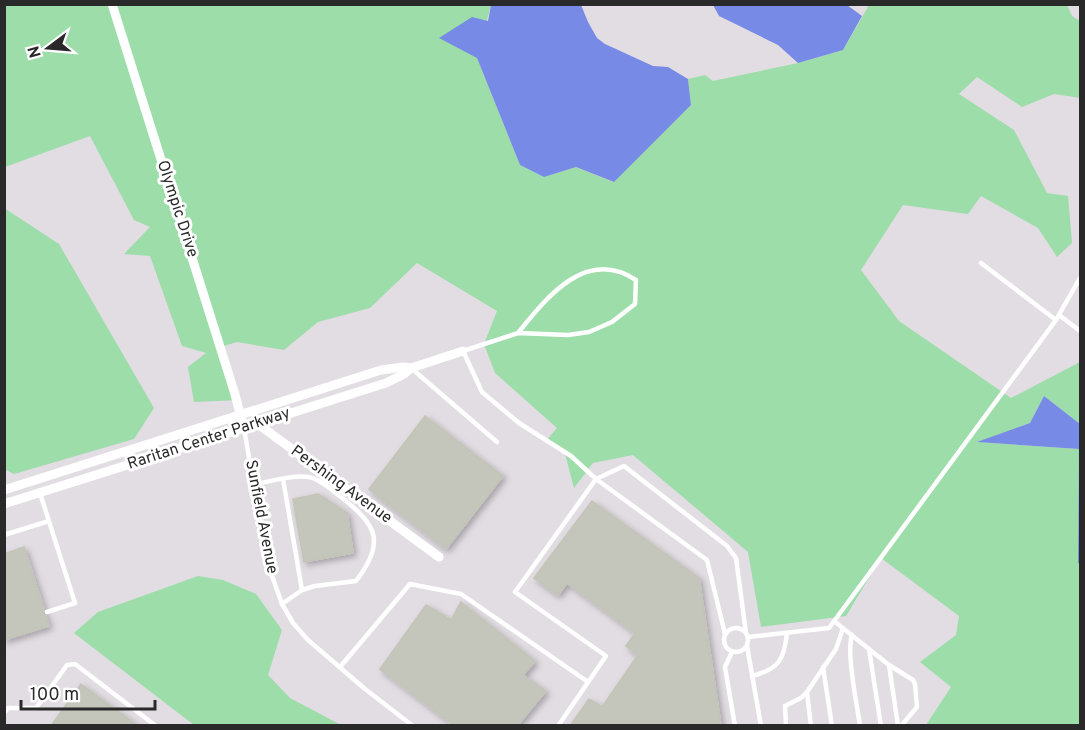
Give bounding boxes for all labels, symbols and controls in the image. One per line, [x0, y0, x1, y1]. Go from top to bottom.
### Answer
north arrow [18, 18, 78, 78]
text: N [24, 43, 47, 60]
street label: Olympic Drive [152, 158, 202, 260]
street label: Raritan Center Parkway [125, 403, 293, 475]
street label: Pershing Avenue [286, 442, 396, 528]
street label: Sunfield Avenue [240, 458, 282, 576]
scale bar [21, 673, 154, 711]
text: 100 m [30, 684, 79, 707]

